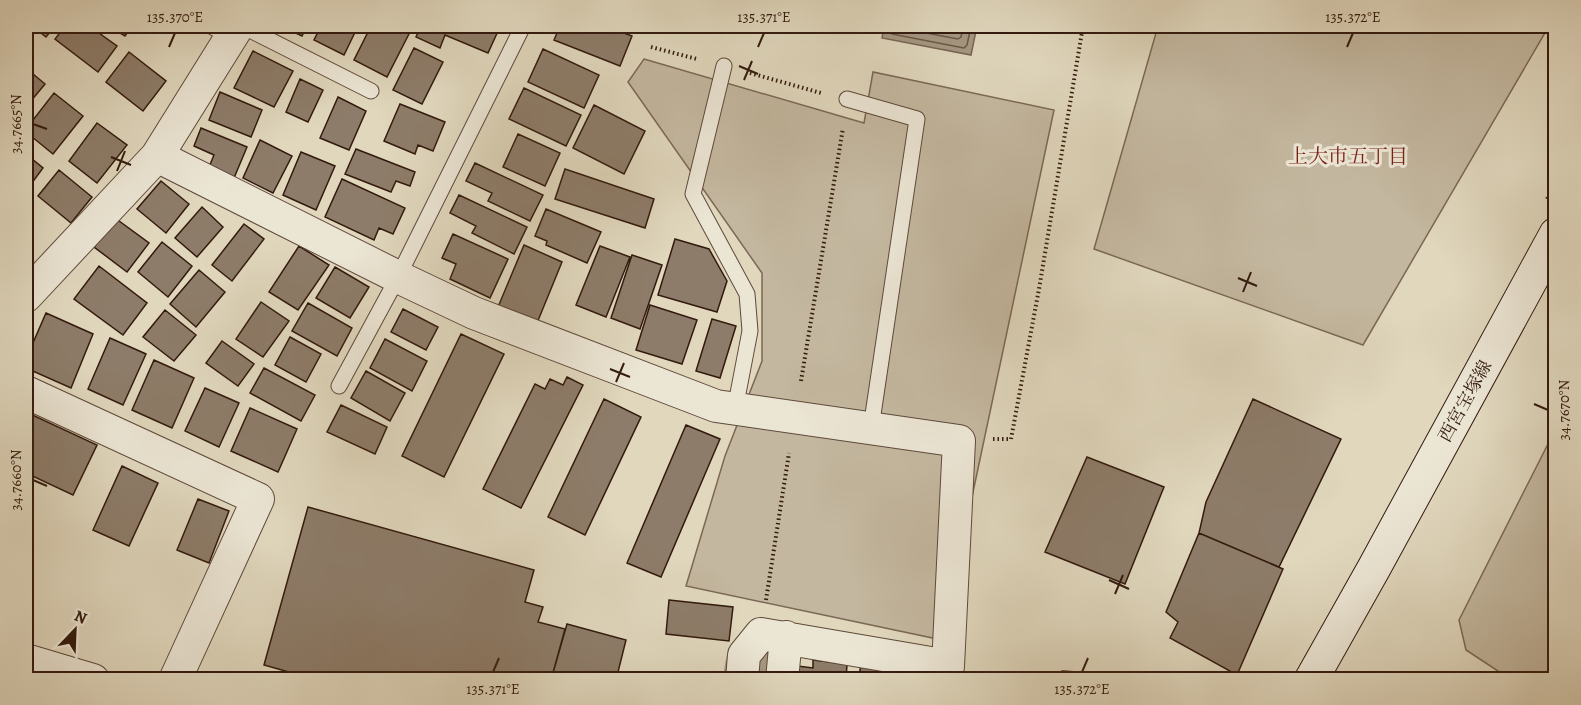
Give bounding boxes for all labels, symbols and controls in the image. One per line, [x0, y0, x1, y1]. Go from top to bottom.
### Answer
text: 135.370°E [147, 7, 203, 27]
text: 135.371°E [737, 7, 791, 27]
text: 135.372°E [1325, 7, 1381, 27]
text: 34.7665°N [6, 94, 26, 154]
district label: 上大市五丁目 [1288, 143, 1408, 170]
street label: 西宮宝塚線 [1433, 356, 1497, 446]
text: 34.7670°N [1554, 380, 1574, 440]
text: 34.7660°N [6, 449, 26, 511]
north arrow [45, 600, 105, 660]
text: N [71, 605, 90, 630]
text: 135.371°E [466, 679, 520, 699]
text: 135.372°E [1054, 679, 1110, 699]

